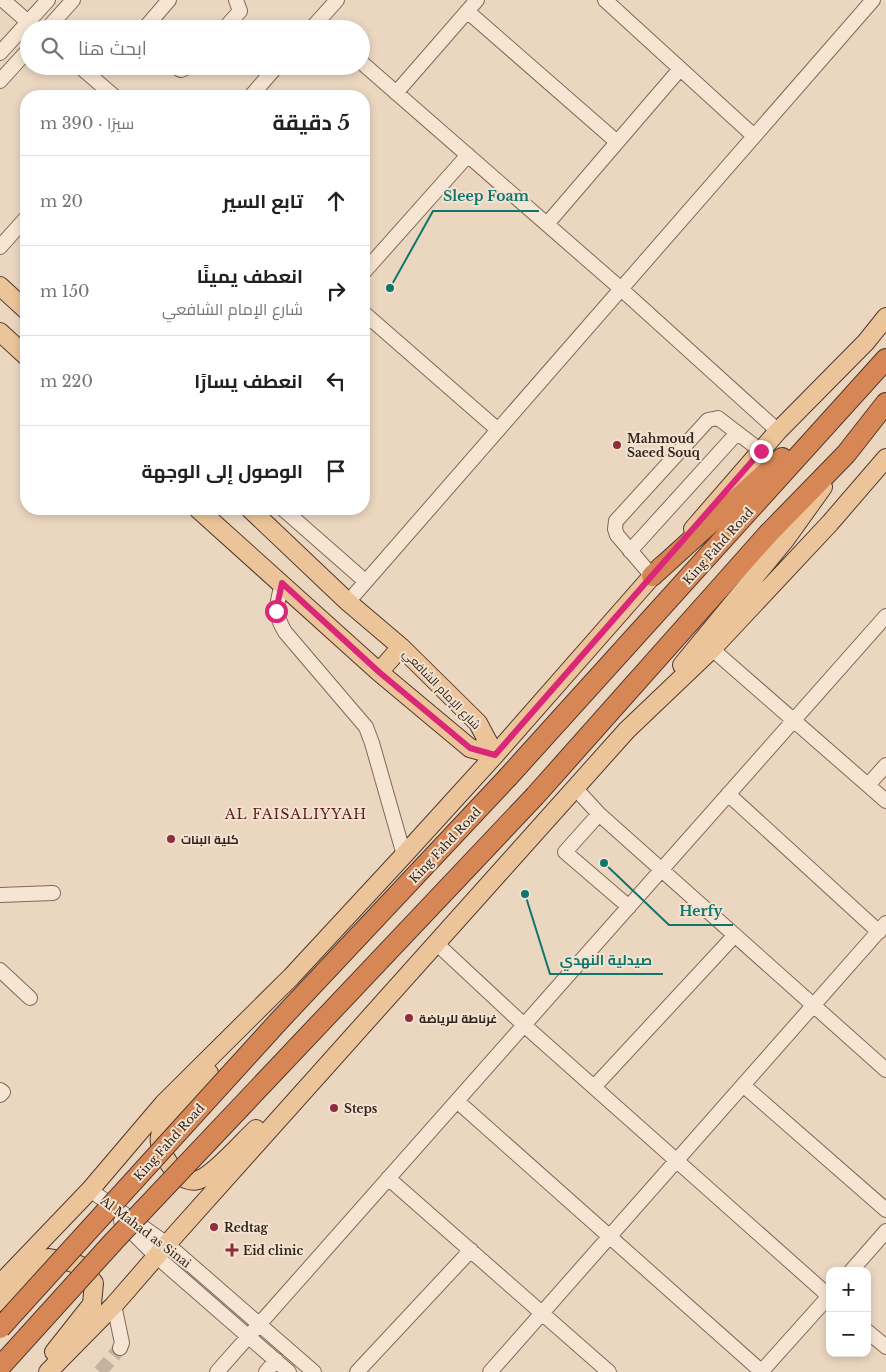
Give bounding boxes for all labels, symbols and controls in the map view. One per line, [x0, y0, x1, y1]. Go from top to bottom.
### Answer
search box [20, 20, 370, 75]
icon: search [38, 34, 66, 62]
text: ابحث هنا [78, 37, 147, 60]
text: 5 دقيقة [273, 110, 350, 136]
text: سيرًا · 390 m [40, 113, 134, 133]
callout: Sleep Foam [433, 182, 539, 211]
icon: ahead [322, 187, 350, 215]
text: Sleep Foam [443, 187, 530, 205]
text: تابع السير [222, 190, 303, 213]
text: 20 m [40, 191, 83, 211]
text: انعطف يمينًا [197, 265, 303, 288]
icon: right [322, 277, 350, 305]
text: 150 m [40, 281, 89, 301]
text: شارع الإمام الشافعي [162, 299, 303, 319]
icon: left [322, 367, 350, 395]
text: انعطف يسارًا [194, 370, 303, 393]
text: 220 m [40, 371, 93, 391]
place label: Mahmoud Saeed Souq [627, 431, 701, 460]
marker: Mahmoud Saeed Souq [611, 439, 623, 451]
route end [750, 440, 773, 463]
icon: arrive [322, 457, 350, 485]
text: الوصول إلى الوجهة [142, 460, 303, 483]
street label: King Fahd Road [680, 504, 756, 588]
route start [265, 600, 288, 623]
street label: شارع الإمام الشافعي [398, 646, 484, 734]
street label: King Fahd Road [406, 804, 484, 886]
district label: AL FAISALIYYAH [224, 805, 367, 823]
place label: كلية البنات [181, 832, 239, 847]
marker: كلية البنات [165, 833, 177, 845]
callout: Herfy [669, 896, 733, 925]
text: Herfy [679, 902, 724, 920]
callout: صيدلية النهدي [550, 945, 663, 974]
text: صيدلية النهدي [560, 951, 652, 971]
place label: غرناطة للرياضة [419, 1011, 497, 1027]
marker: غرناطة للرياضة [403, 1012, 415, 1024]
street label: King Fahd Road [131, 1100, 207, 1184]
place label: Steps [344, 1101, 378, 1116]
marker: Steps [328, 1102, 340, 1114]
street label: Al Mahad as Sinai [97, 1193, 194, 1271]
place label: Redtag [224, 1220, 269, 1235]
marker: Redtag [208, 1221, 220, 1233]
marker: Eid clinic [225, 1243, 239, 1257]
place label: Eid clinic [243, 1243, 303, 1258]
map controls [826, 1267, 871, 1357]
button: + [826, 1267, 871, 1312]
button: − [826, 1312, 871, 1357]

